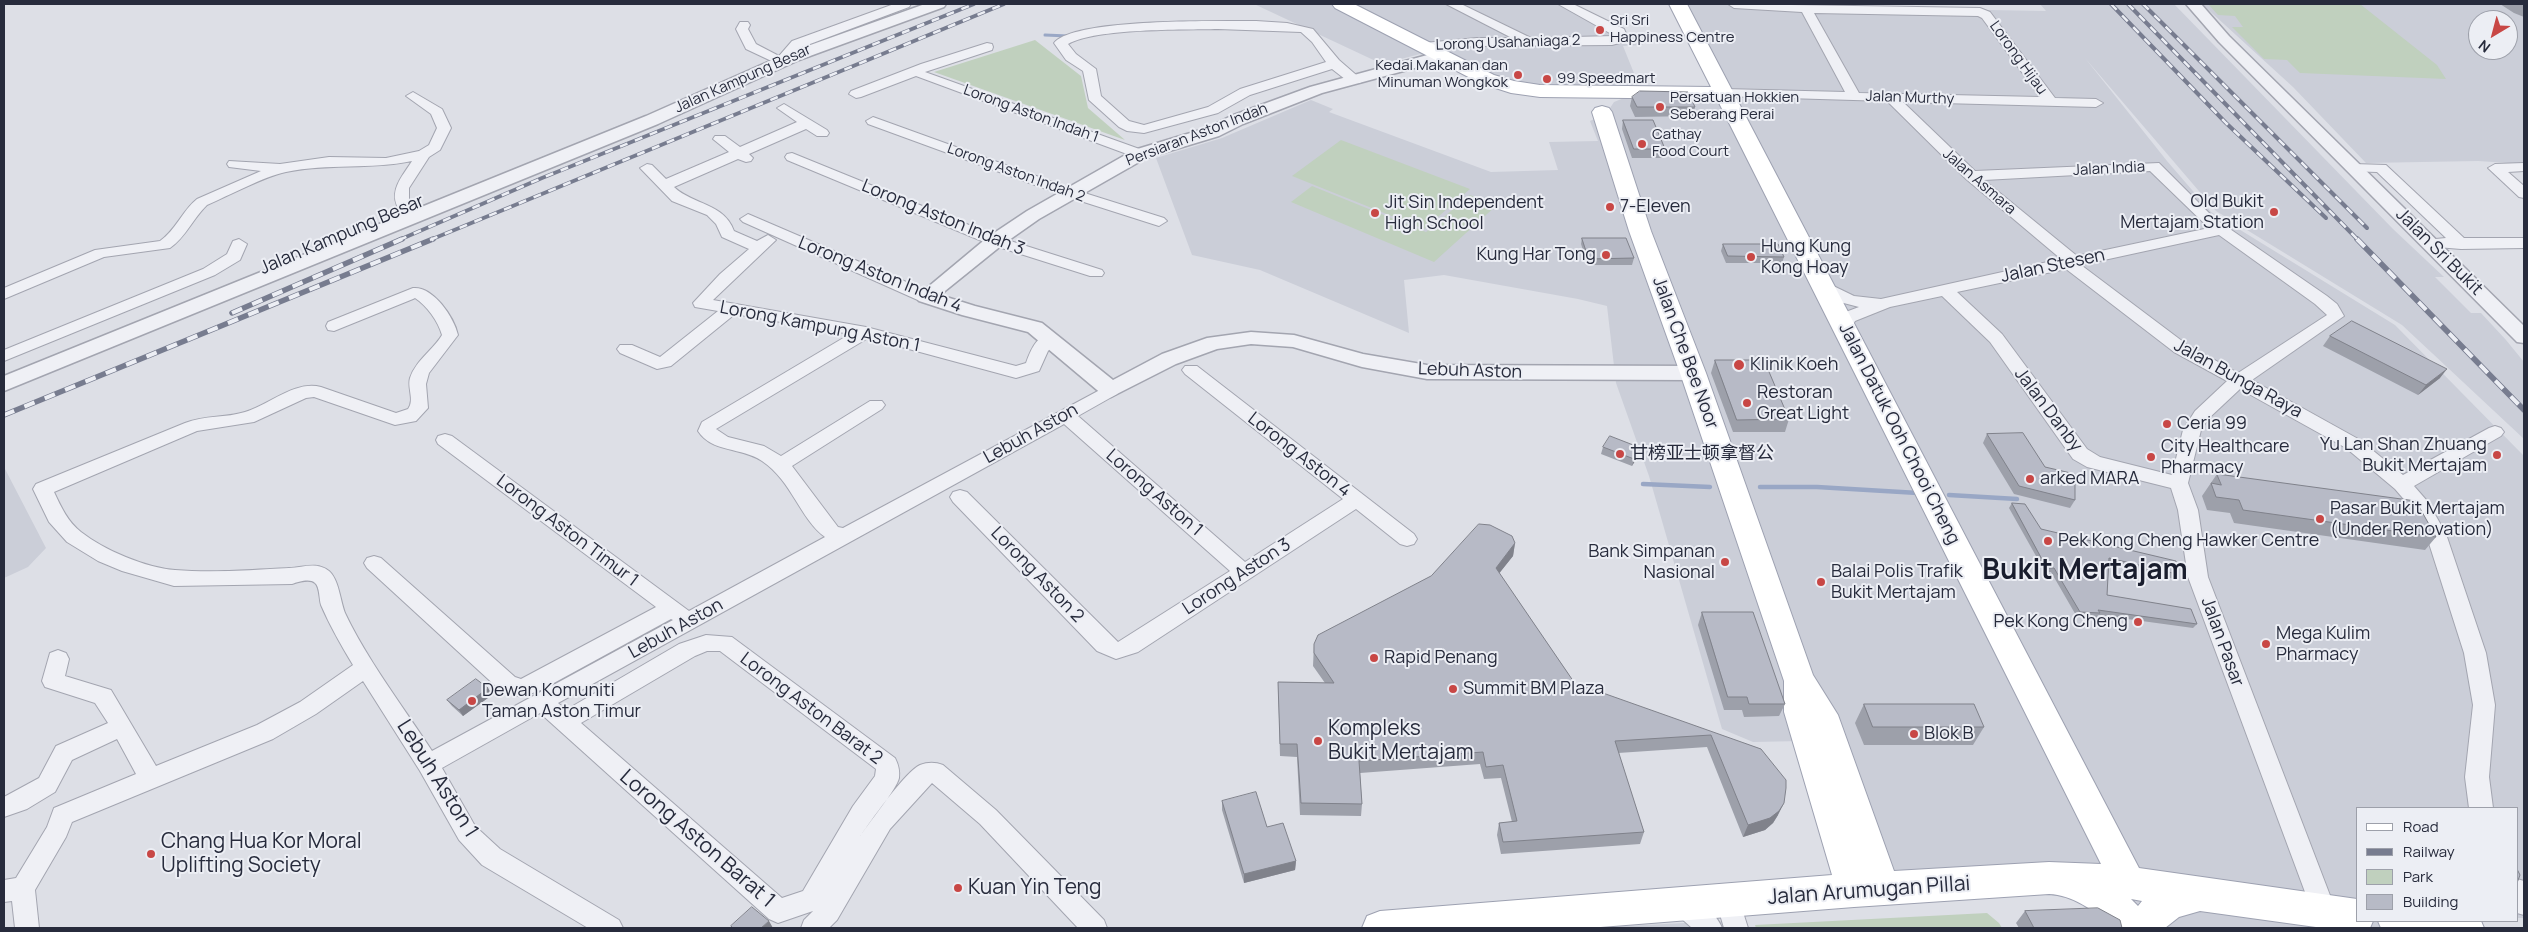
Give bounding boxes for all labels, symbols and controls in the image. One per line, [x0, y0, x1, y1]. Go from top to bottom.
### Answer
north arrow [2468, 10, 2518, 60]
place label: Sri Sri Happiness Centre [1610, 12, 1734, 47]
street label: Lorong Hijau [1985, 18, 2051, 98]
marker: Sri Sri Happiness Centre [1594, 24, 1606, 36]
street label: Lorong Usahaniaga 2 [1435, 31, 1581, 55]
text: N [2475, 36, 2494, 57]
street label: Jalan Kampung Besar [672, 41, 814, 117]
place label: Kedai Makanan dan Minuman Wongkok [1375, 57, 1508, 92]
marker: Kedai Makanan dan Minuman Wongkok [1512, 69, 1524, 81]
place label: 99 Speedmart [1557, 70, 1656, 88]
marker: 99 Speedmart [1541, 73, 1553, 85]
street label: Lorong Aston Indah 1 [961, 81, 1101, 147]
street label: Jalan Murthy [1865, 87, 1955, 109]
place label: Persatuan Hokkien Seberang Perai [1670, 89, 1799, 124]
street label: Persiaran Aston Indah [1124, 100, 1270, 170]
marker: Persatuan Hokkien Seberang Perai [1654, 101, 1666, 113]
place label: Cathay Food Court [1652, 126, 1729, 161]
marker: Cathay Food Court [1636, 138, 1648, 150]
street label: Lorong Aston Indah 2 [945, 140, 1087, 206]
street label: Jalan Asmara [1939, 145, 2019, 219]
street label: Jalan India [2073, 158, 2145, 180]
street label: Lorong Aston Indah 3 [858, 175, 1028, 261]
street label: Jalan Kampung Besar [257, 191, 427, 279]
place label: Old Bukit Mertajam Station [2120, 191, 2264, 233]
place label: Jit Sin Independent High School [1385, 192, 1544, 234]
place label: 7-Eleven [1620, 196, 1691, 218]
marker: 7-Eleven [1604, 201, 1616, 213]
street label: Jalan Sri Bukit [2391, 204, 2487, 300]
marker: Old Bukit Mertajam Station [2268, 206, 2280, 218]
marker: Jit Sin Independent High School [1369, 207, 1381, 219]
street label: Lorong Aston Indah 4 [795, 232, 965, 318]
place label: Hung Kung Kong Hoay [1761, 236, 1851, 278]
place label: Kung Har Tong [1477, 244, 1596, 266]
street label: Jalan Stesen [1999, 244, 2107, 288]
marker: Kung Har Tong [1600, 249, 1612, 261]
marker: Hung Kung Kong Hoay [1745, 251, 1757, 263]
street label: Jalan Che Bee Noor [1647, 274, 1723, 432]
street label: Lorong Kampung Aston 1 [718, 297, 922, 357]
street label: Jalan Datuk Ooh Chooi Cheng [1834, 320, 1964, 548]
street label: Jalan Bunga Raya [2170, 335, 2306, 423]
place label: Klinik Koeh [1750, 354, 1838, 376]
street label: Lebuh Aston [1417, 358, 1523, 384]
marker: Klinik Koeh [1732, 358, 1746, 372]
street label: Jalan Danby [2009, 364, 2087, 456]
place label: Restoran Great Light [1757, 382, 1849, 424]
marker: Restoran Great Light [1741, 397, 1753, 409]
street label: Lebuh Aston [980, 399, 1082, 469]
street label: Lorong Aston 4 [1243, 408, 1355, 502]
place label: Ceria 99 [2177, 413, 2247, 435]
marker: Ceria 99 [2161, 418, 2173, 430]
place label: Yu Lan Shan Zhuang Bukit Mertajam [2320, 434, 2487, 476]
place label: City Healthcare Pharmacy [2161, 436, 2290, 478]
place label: 甘榜亚士顿拿督公 [1630, 443, 1774, 465]
street label: Lorong Aston 1 [1101, 445, 1207, 541]
marker: 甘榜亚士顿拿督公 [1614, 448, 1626, 460]
marker: Yu Lan Shan Zhuang Bukit Mertajam [2491, 449, 2503, 461]
marker: City Healthcare Pharmacy [2145, 451, 2157, 463]
place label: arked MARA [2040, 468, 2139, 490]
street label: Lorong Aston Timur 1 [492, 471, 642, 591]
marker: arked MARA [2024, 473, 2036, 485]
place label: Pasar Bukit Mertajam (Under Renovation) [2330, 498, 2505, 540]
marker: Pasar Bukit Mertajam (Under Renovation) [2314, 513, 2326, 525]
street label: Lorong Aston 2 [986, 523, 1088, 627]
place label: Pek Kong Cheng Hawker Centre [2058, 530, 2319, 552]
street label: Lorong Aston 3 [1179, 534, 1295, 620]
marker: Pek Kong Cheng Hawker Centre [2042, 535, 2054, 547]
place label: Bank Simpanan Nasional [1588, 541, 1715, 584]
district label: Bukit Mertajam [1982, 554, 2188, 588]
marker: Bank Simpanan Nasional [1719, 556, 1731, 568]
place label: Balai Polis Trafik Bukit Mertajam [1831, 561, 1963, 604]
marker: Balai Polis Trafik Bukit Mertajam [1815, 576, 1827, 588]
street label: Lebuh Aston [625, 594, 727, 664]
street label: Jalan Pasar [2196, 595, 2248, 689]
place label: Pek Kong Cheng [1993, 611, 2128, 633]
marker: Pek Kong Cheng [2132, 616, 2144, 628]
place label: Mega Kulim Pharmacy [2276, 623, 2370, 666]
marker: Mega Kulim Pharmacy [2260, 638, 2272, 650]
place label: Rapid Penang [1384, 647, 1498, 669]
street label: Lorong Aston Barat 2 [736, 648, 886, 770]
marker: Rapid Penang [1368, 652, 1380, 664]
place label: Summit BM Plaza [1463, 678, 1604, 700]
place label: Dewan Komuniti Taman Aston Timur [482, 680, 641, 722]
marker: Summit BM Plaza [1447, 683, 1459, 695]
marker: Dewan Komuniti Taman Aston Timur [466, 695, 478, 707]
street label: Lebuh Aston 1 [391, 715, 483, 843]
place label: Kompleks Bukit Mertajam [1328, 716, 1474, 766]
place label: Blok B [1924, 723, 1973, 745]
marker: Blok B [1908, 728, 1920, 740]
marker: Kompleks Bukit Mertajam [1312, 735, 1324, 747]
street label: Lorong Aston Barat 1 [614, 765, 780, 913]
legend [2356, 807, 2518, 922]
text: Road [2403, 816, 2439, 837]
place label: Chang Hua Kor Moral Uplifting Society [161, 829, 362, 879]
text: Railway [2403, 841, 2455, 862]
marker: Chang Hua Kor Moral Uplifting Society [145, 848, 157, 860]
text: Park [2403, 866, 2433, 887]
street label: Jalan Arumugan Pillai [1767, 871, 1971, 911]
place label: Kuan Yin Teng [968, 875, 1102, 901]
marker: Kuan Yin Teng [952, 882, 964, 894]
text: Building [2403, 891, 2458, 912]

